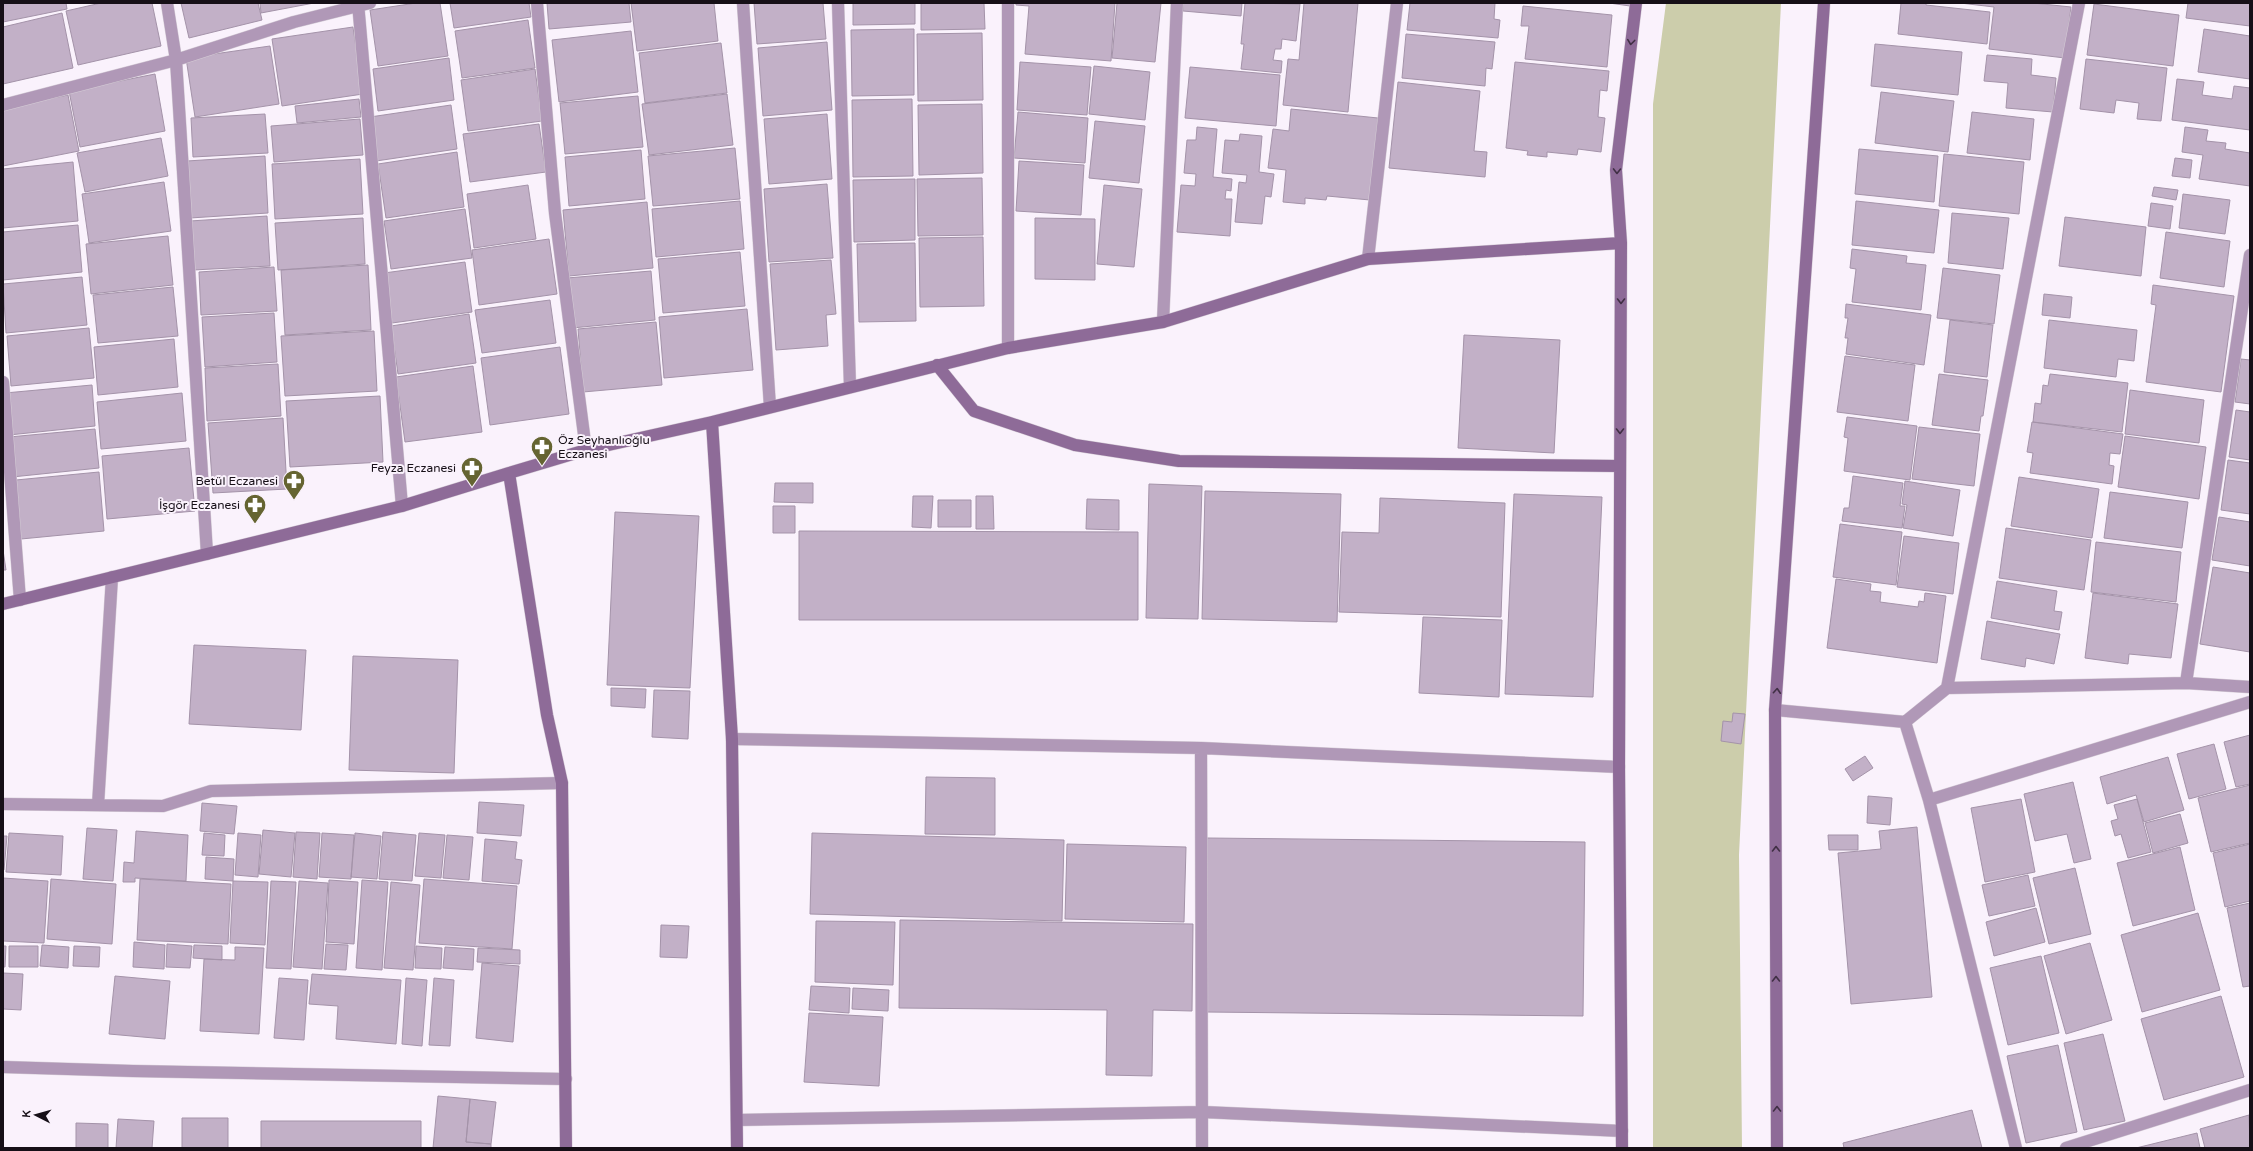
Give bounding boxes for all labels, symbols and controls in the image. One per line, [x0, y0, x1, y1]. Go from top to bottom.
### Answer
one-way arrow [1627, 39, 1636, 45]
one-way arrow [1613, 168, 1621, 174]
one-way arrow [1617, 298, 1625, 304]
one-way arrow [1616, 428, 1624, 434]
place label: Öz Seyhanlıoğlu Eczanesi [558, 433, 650, 461]
pharmacy icon: Öz Seyhanlıoğlu Eczanesi [529, 434, 555, 467]
pharmacy icon: Feyza Eczanesi [459, 455, 485, 488]
place label: Feyza Eczanesi [371, 461, 456, 475]
pharmacy icon: Betül Eczanesi [281, 468, 307, 501]
place label: Betül Eczanesi [195, 474, 278, 488]
pharmacy icon: İşgör Eczanesi [242, 492, 268, 525]
place label: İşgör Eczanesi [159, 498, 240, 512]
one-way arrow [1772, 688, 1781, 694]
one-way arrow [1772, 846, 1780, 852]
one-way arrow [1772, 976, 1780, 982]
north arrow [16, 1095, 56, 1135]
one-way arrow [1773, 1106, 1781, 1112]
text: K [20, 1109, 33, 1118]

